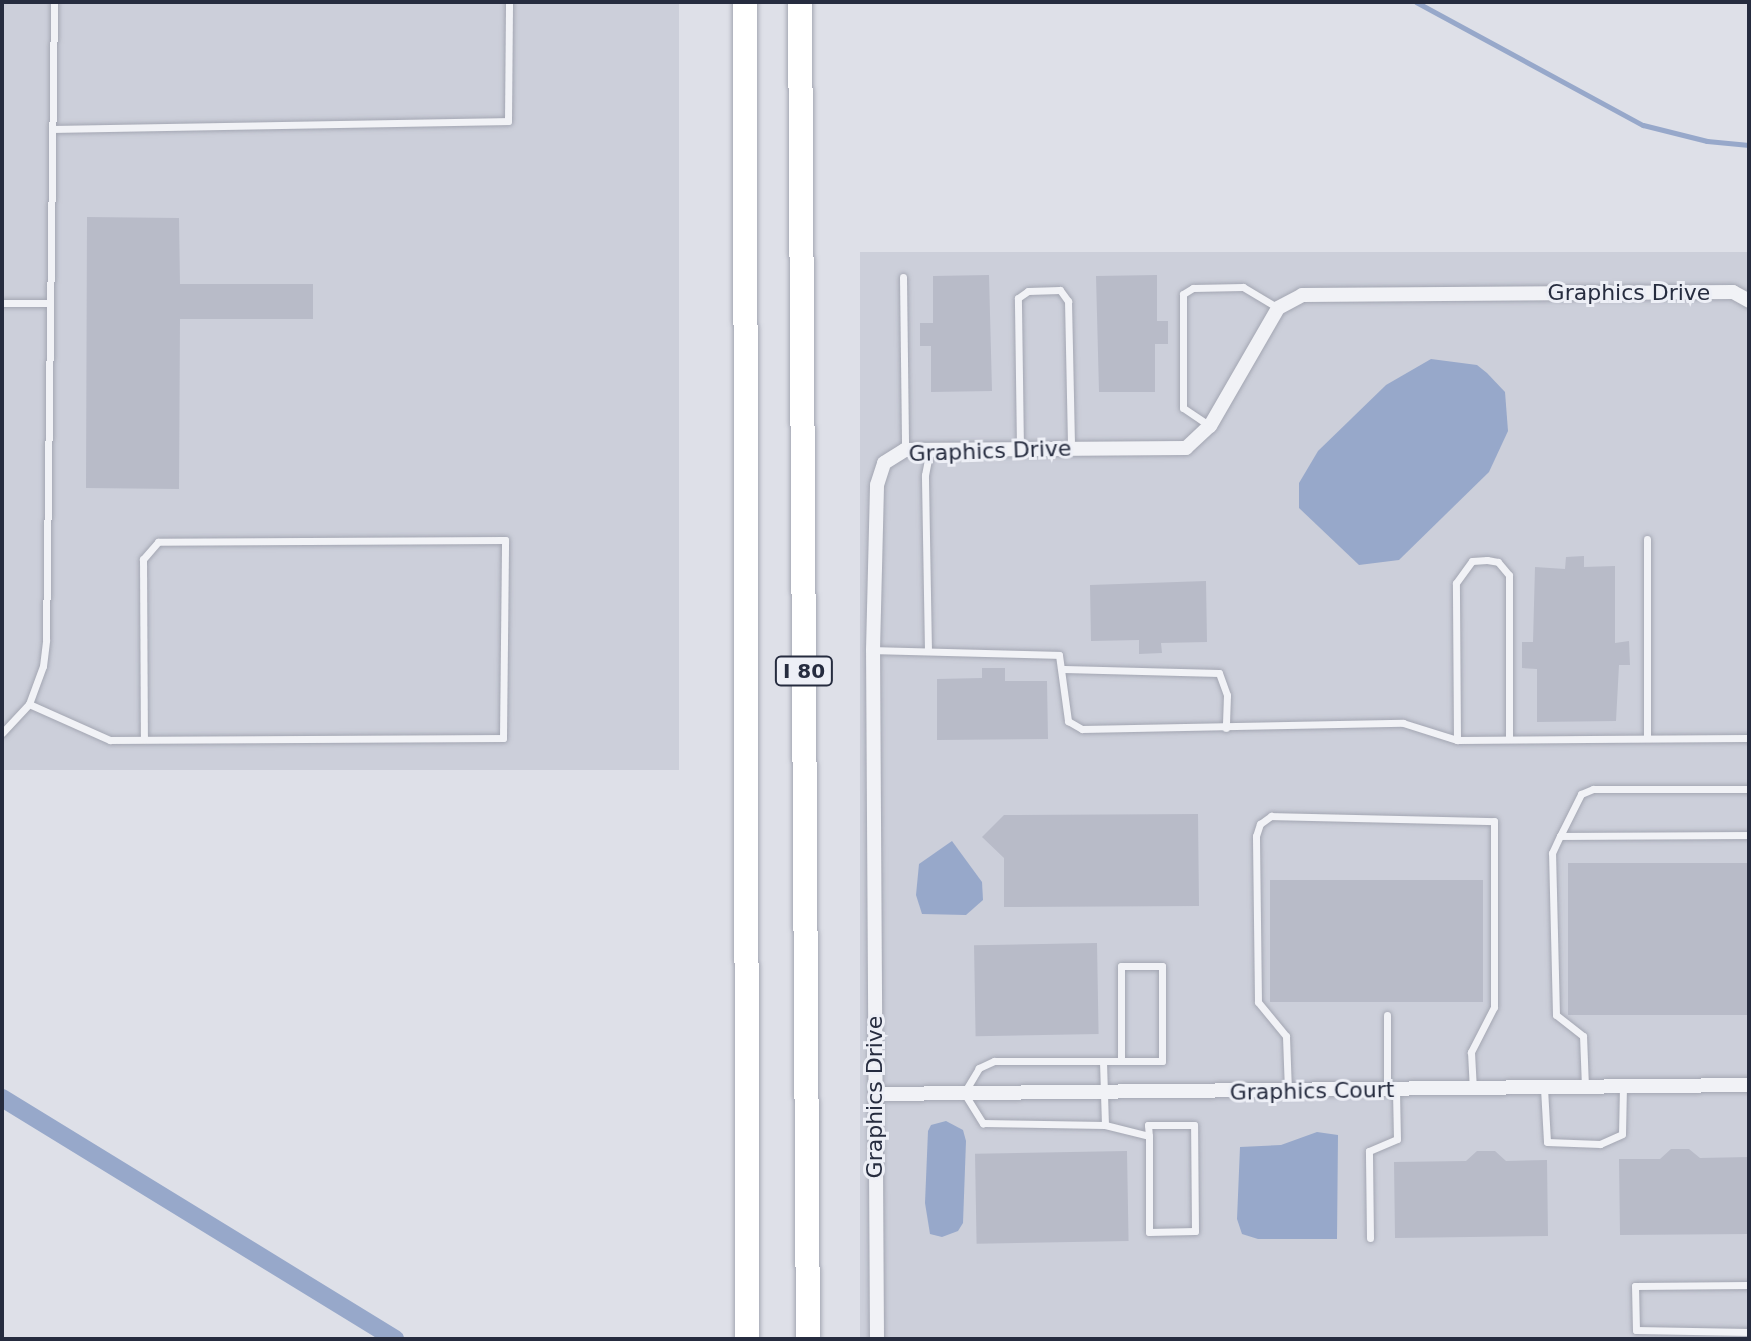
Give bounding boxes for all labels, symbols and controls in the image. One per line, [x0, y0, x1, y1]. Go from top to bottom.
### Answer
street label: Graphics Drive [1548, 280, 1710, 306]
street label: Graphics Drive [908, 435, 1072, 467]
road number: I 80 [774, 655, 834, 687]
street label: Graphics Drive [862, 1016, 888, 1178]
street label: Graphics Court [1229, 1076, 1395, 1106]

